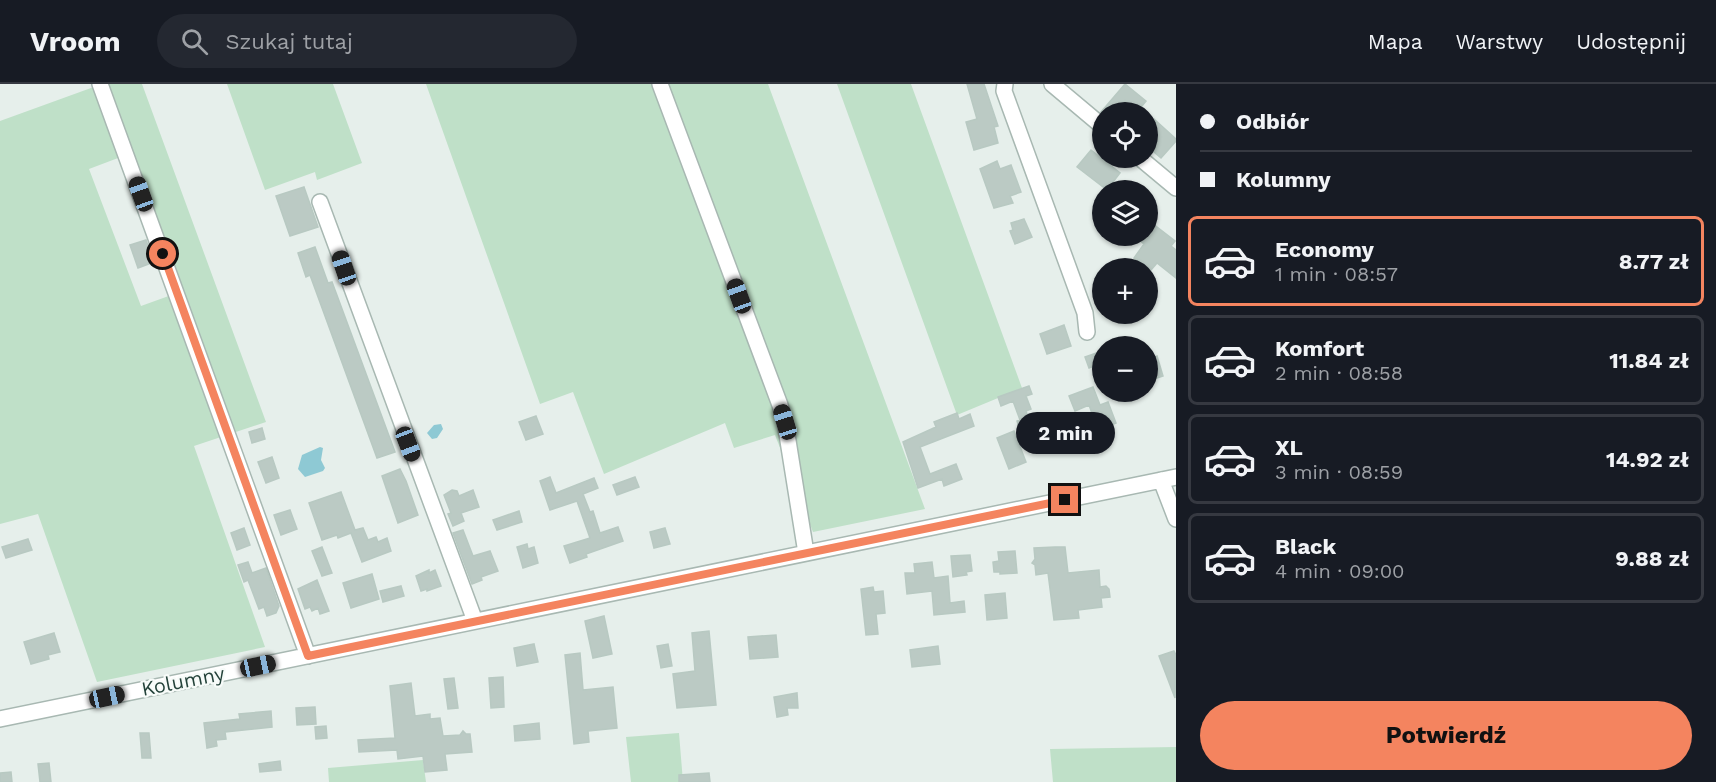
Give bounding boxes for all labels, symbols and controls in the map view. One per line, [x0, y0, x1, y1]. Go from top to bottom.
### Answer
search box [157, 14, 577, 68]
text: Vroom [30, 25, 121, 58]
icon: search [178, 25, 211, 58]
text: Szukaj tutaj [226, 29, 353, 54]
text: Mapa [1368, 29, 1423, 54]
text: Warstwy [1456, 29, 1543, 54]
text: Udostępnij [1576, 29, 1686, 54]
map controls [1092, 102, 1158, 402]
button: locate [1092, 102, 1158, 168]
text: Odbiór [1236, 109, 1309, 134]
text: Kolumny [1236, 167, 1331, 192]
car [126, 174, 156, 214]
button: layers [1092, 180, 1158, 246]
icon: car [1203, 234, 1257, 288]
text: Economy [1275, 237, 1374, 262]
route start [149, 240, 176, 267]
car [330, 248, 358, 288]
text: 8.77 zł [1619, 249, 1689, 274]
button: + [1092, 258, 1158, 324]
text: 1 min · 08:57 [1275, 262, 1398, 286]
car [724, 276, 754, 316]
icon: car [1203, 333, 1257, 387]
button: − [1092, 336, 1158, 402]
text: Komfort [1275, 336, 1364, 361]
text: 11.84 zł [1609, 348, 1689, 373]
text: 2 min · 08:58 [1275, 361, 1403, 385]
car [771, 402, 799, 442]
callout: 2 min [1016, 413, 1114, 455]
text: 2 min [1038, 421, 1093, 445]
car [393, 424, 423, 464]
icon: car [1203, 432, 1257, 486]
text: XL [1275, 435, 1303, 460]
text: 14.92 zł [1606, 447, 1689, 472]
text: 3 min · 08:59 [1275, 460, 1403, 484]
route end [1051, 486, 1078, 513]
icon: car [1203, 531, 1257, 585]
text: Black [1275, 534, 1336, 559]
text: 9.88 zł [1615, 546, 1689, 571]
text: 4 min · 09:00 [1275, 559, 1405, 583]
car [239, 653, 277, 679]
street label: Kolumny [139, 661, 227, 701]
car [88, 684, 126, 710]
button: Potwierdź [1200, 701, 1692, 770]

